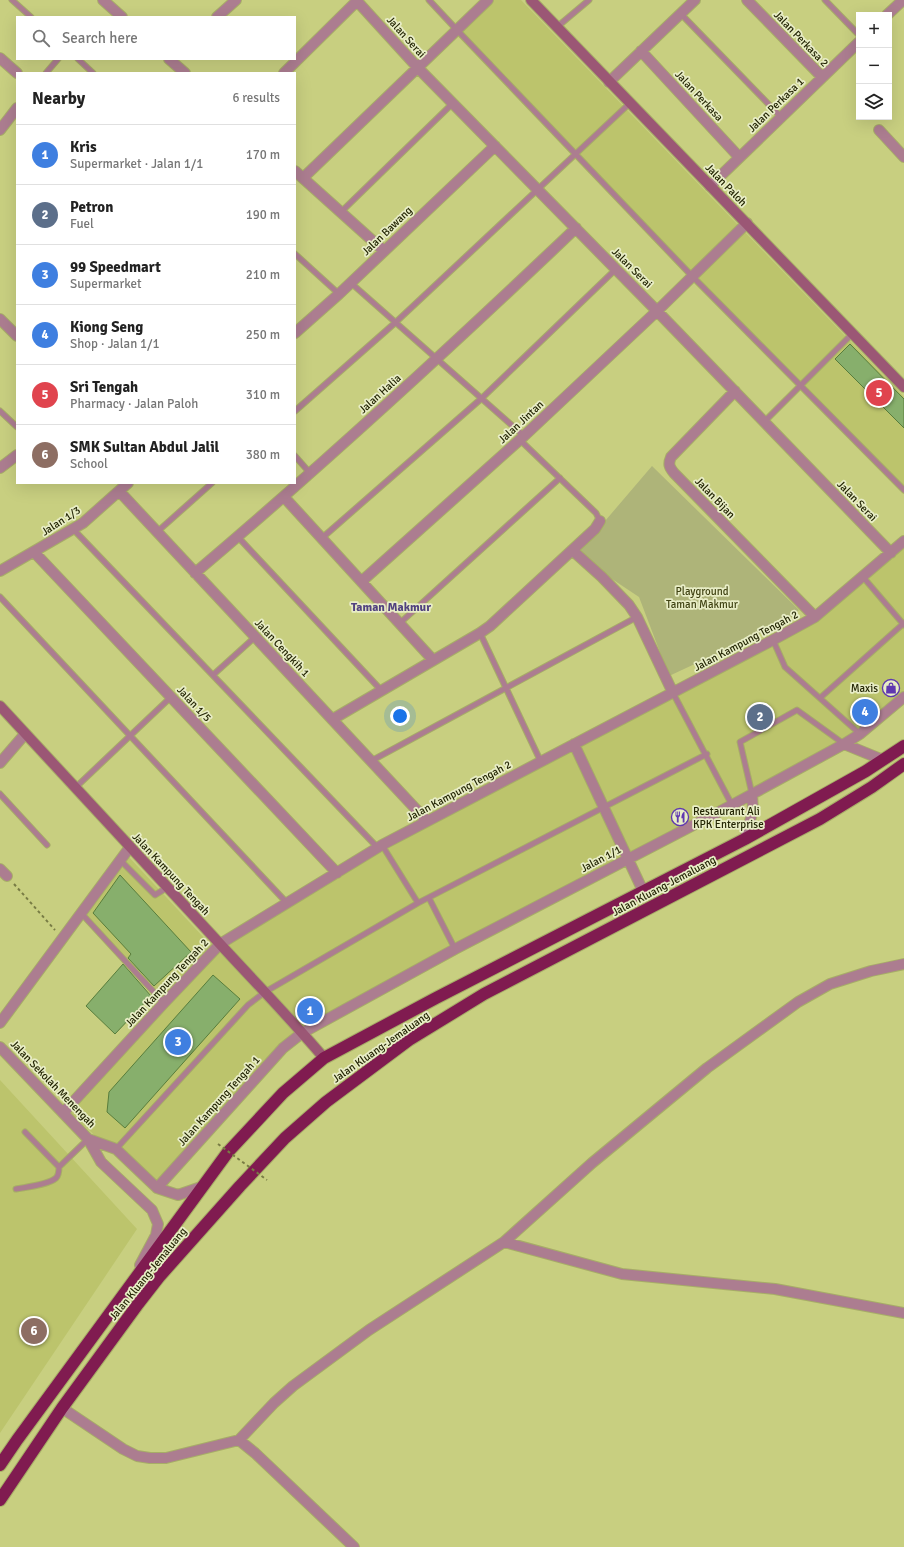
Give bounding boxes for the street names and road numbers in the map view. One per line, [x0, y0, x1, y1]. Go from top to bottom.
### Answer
street label: Jalan Perkasa 2 [771, 8, 831, 70]
street label: Jalan Serai [384, 13, 428, 61]
street label: Jalan Perkasa [672, 68, 726, 124]
street label: Jalan Perkasa 1 [745, 75, 807, 135]
street label: Jalan Paloh [703, 161, 749, 209]
street label: Jalan Bawang [359, 204, 415, 258]
street label: Jalan Serai [609, 245, 655, 291]
street label: Jalan Halia [356, 371, 404, 416]
street label: Jalan Jintan [496, 398, 546, 446]
street label: Jalan Bijan [692, 475, 738, 521]
street label: Jalan Serai [834, 478, 880, 524]
street label: Jalan 1/3 [39, 504, 83, 538]
street label: Jalan Kampung Tengah 2 [692, 608, 800, 674]
street label: Jalan Cengkih 1 [252, 616, 312, 680]
street label: Jalan 1/5 [174, 683, 214, 725]
street label: Jalan Kampung Tengah 2 [405, 758, 513, 824]
street label: Jalan Kampung Tengah [129, 830, 213, 918]
street label: Jalan 1/1 [579, 843, 624, 875]
street label: Jalan Kluang-Jemaluang [610, 853, 718, 919]
street label: Jalan Kampung Tengah 2 [123, 936, 211, 1030]
street label: Jalan Kluang-Jemaluang [330, 1008, 432, 1085]
street label: Jalan Sekolah Menengah [8, 1038, 98, 1130]
street label: Jalan Kampung Tengah 1 [175, 1053, 263, 1149]
street label: Jalan Kluang-Jemaluang [107, 1225, 189, 1323]

